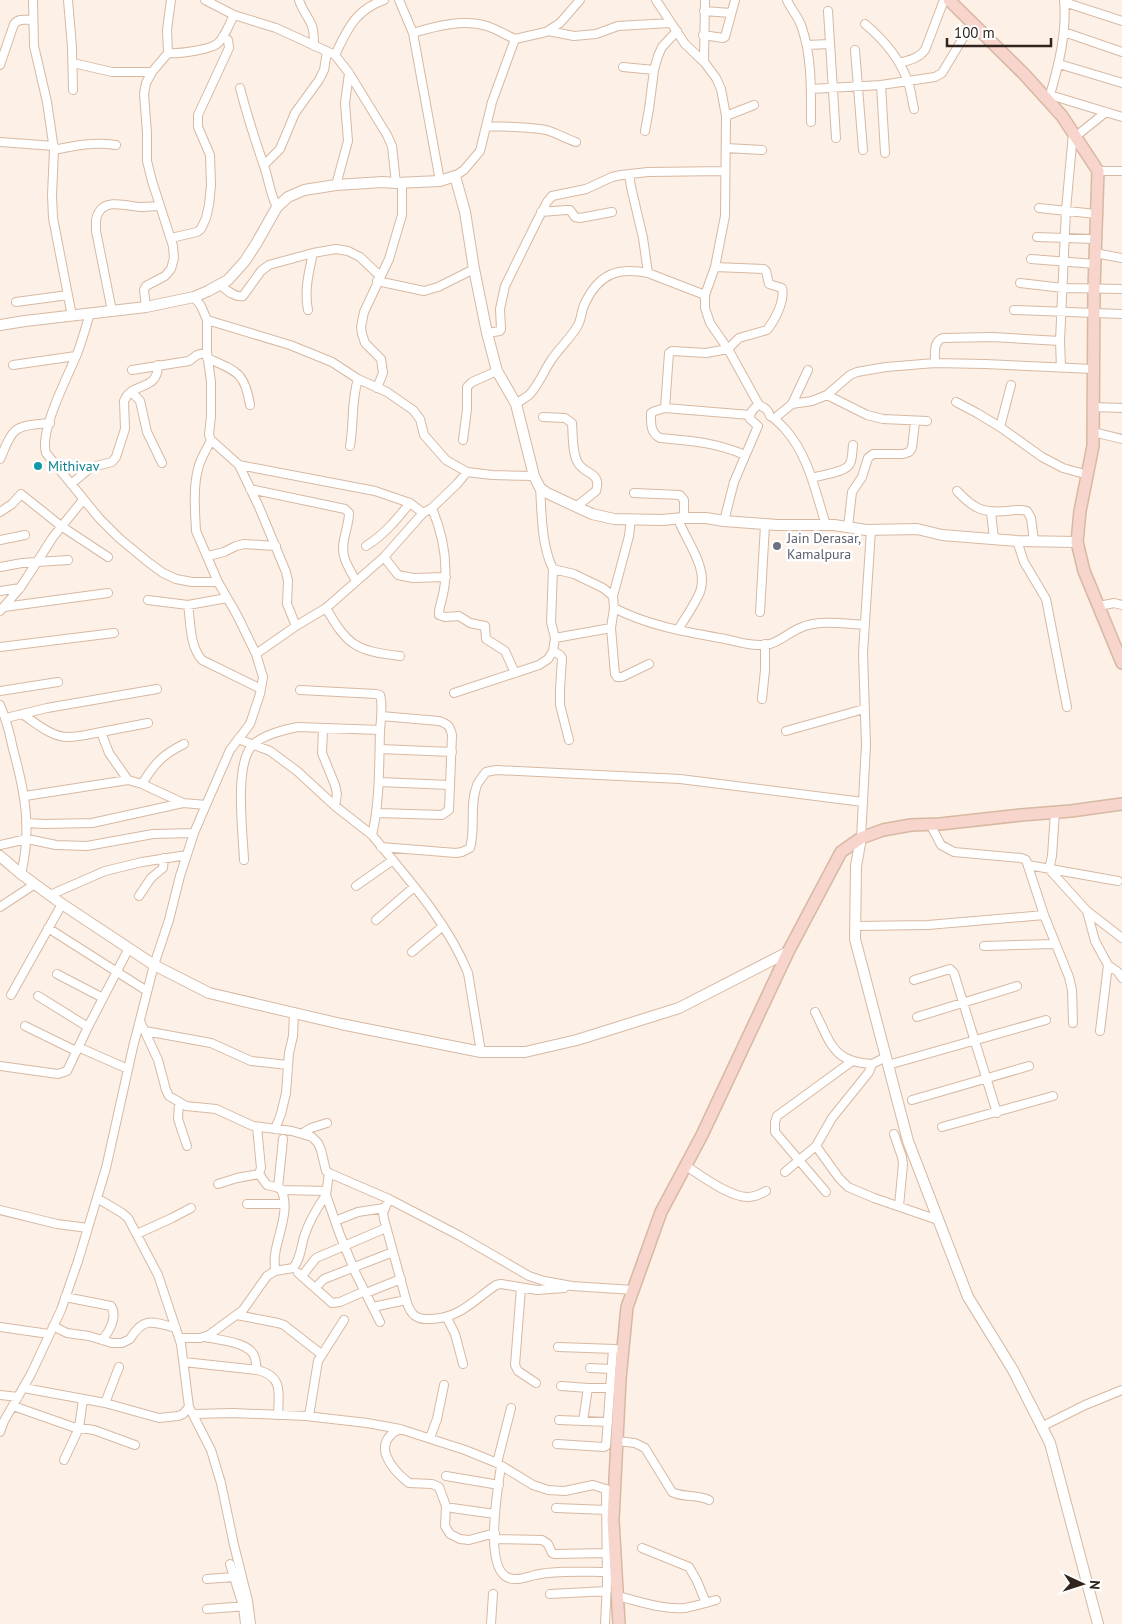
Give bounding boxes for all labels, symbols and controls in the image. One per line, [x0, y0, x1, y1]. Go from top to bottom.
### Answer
scale bar [947, 15, 1051, 47]
text: 100 m [954, 23, 995, 42]
place label: Mithivav [48, 457, 100, 475]
marker: Mithivav [32, 460, 44, 472]
place label: Jain Derasar, Kamalpura [786, 529, 861, 563]
marker: Jain Derasar, Kamalpura [771, 540, 783, 552]
north arrow [1057, 1559, 1107, 1609]
text: N [1086, 1580, 1104, 1590]

